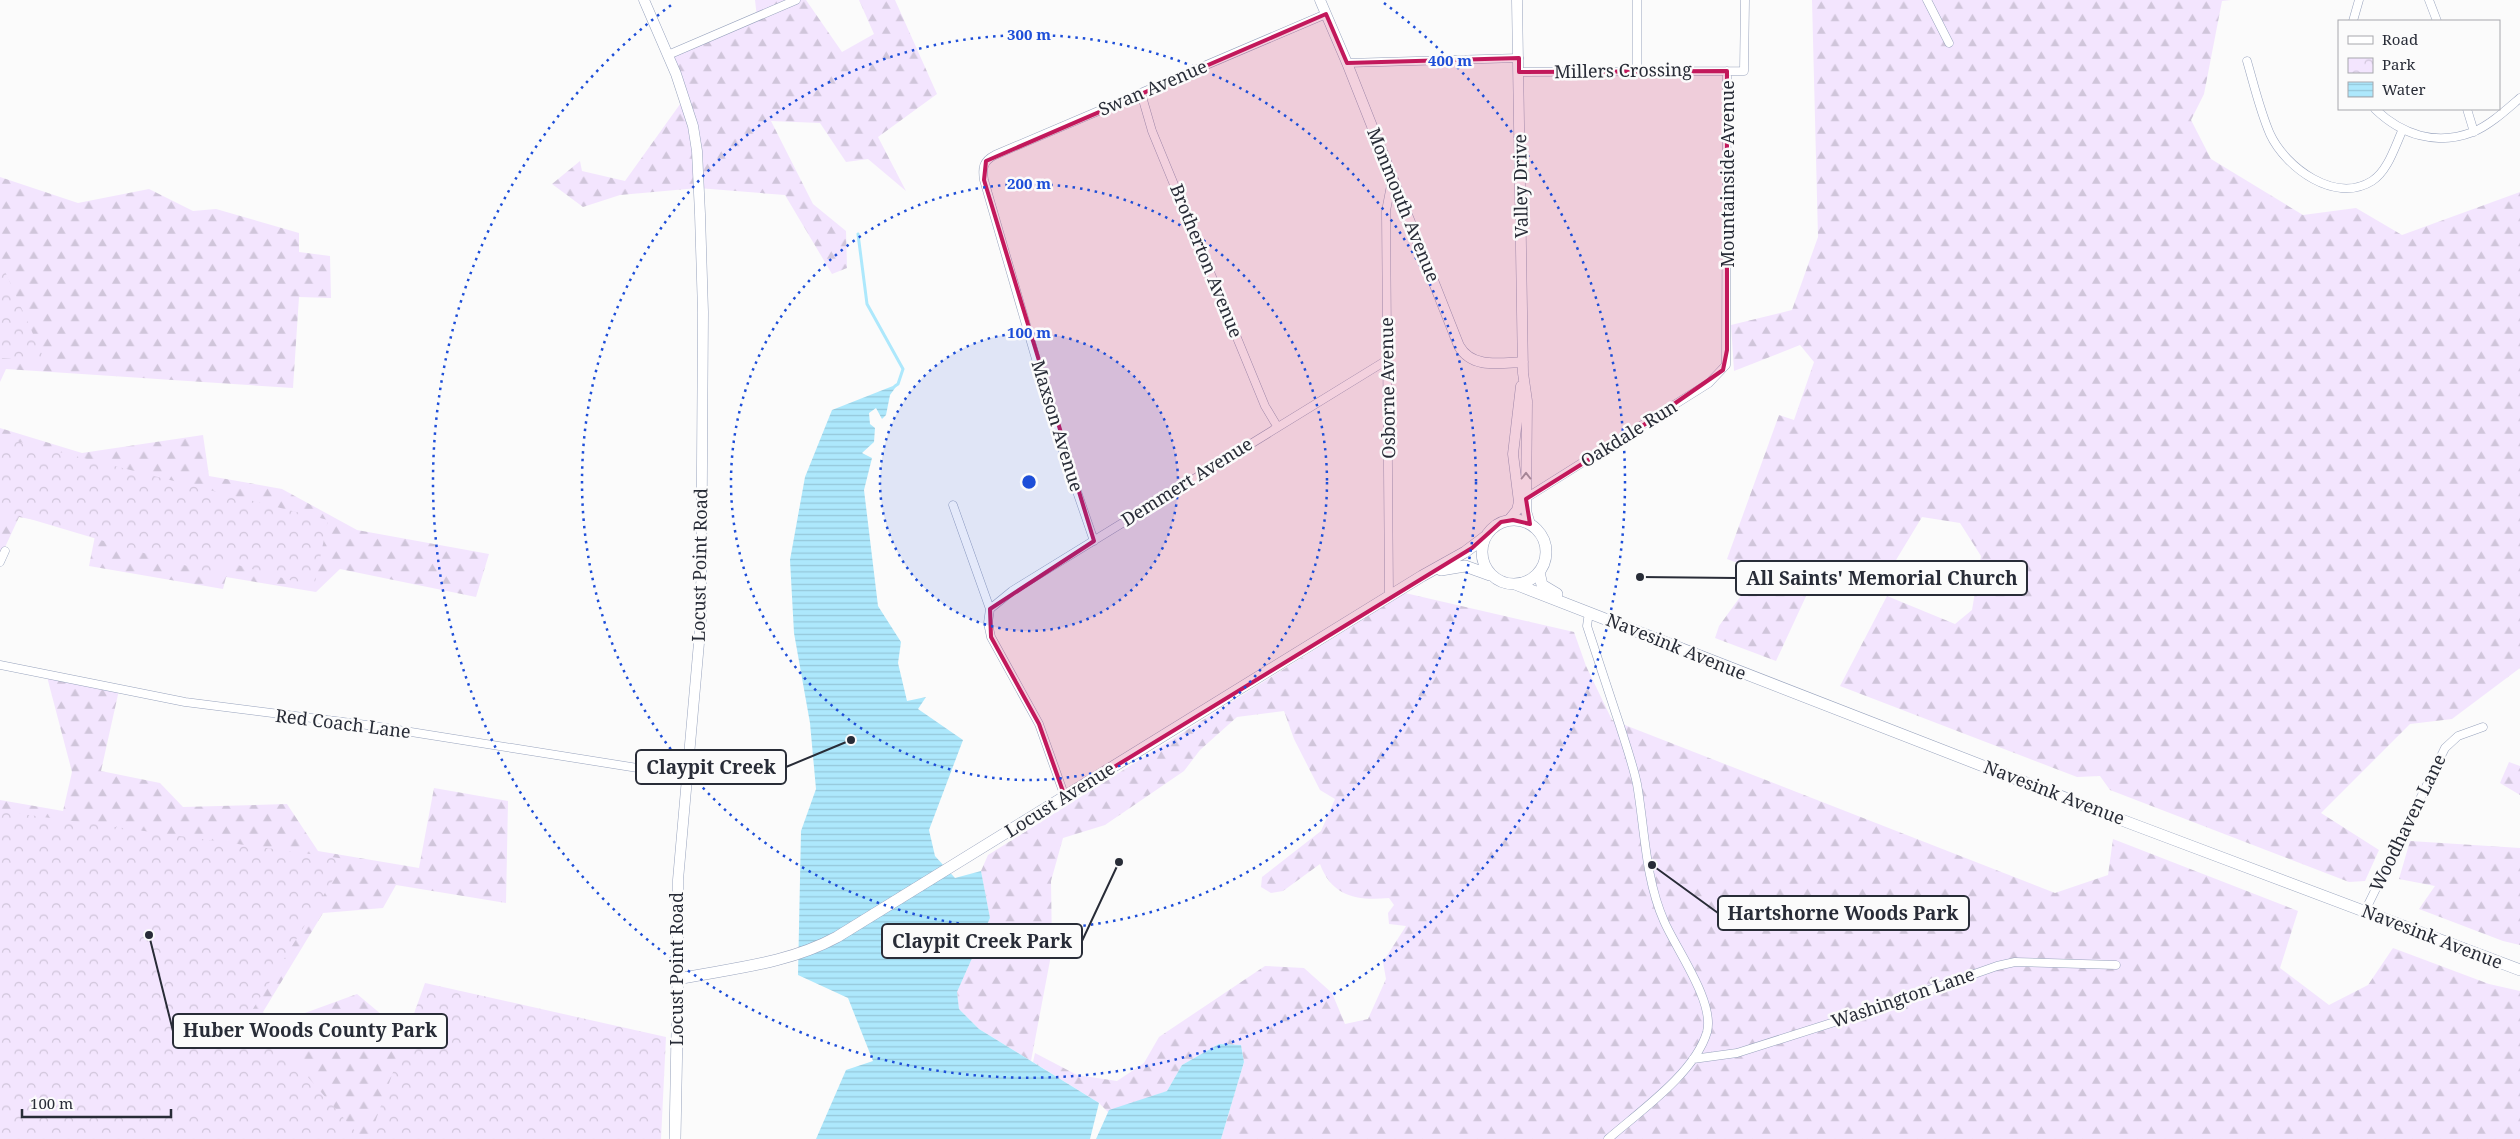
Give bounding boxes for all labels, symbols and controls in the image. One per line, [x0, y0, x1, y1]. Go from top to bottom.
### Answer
legend [2338, 20, 2500, 110]
text: 300 m [1007, 24, 1051, 44]
text: Road [2382, 29, 2418, 49]
text: 400 m [1428, 50, 1472, 70]
street label: Swan Avenue [1095, 53, 1211, 121]
text: Park [2382, 54, 2416, 74]
street label: Millers Crossing [1554, 57, 1692, 83]
text: Water [2382, 79, 2425, 99]
street label: Mountainside Avenue [1715, 80, 1739, 268]
street label: Monmouth Avenue [1362, 124, 1446, 285]
street label: Valley Drive [1507, 134, 1533, 238]
text: 200 m [1007, 173, 1051, 193]
street label: Brotherton Avenue [1165, 180, 1249, 341]
street label: Osborne Avenue [1374, 317, 1400, 459]
text: 100 m [1007, 322, 1051, 342]
street label: Maxson Avenue [1027, 357, 1089, 495]
street label: Oakdale Run [1576, 394, 1682, 472]
street label: Demmert Avenue [1116, 431, 1257, 531]
one-way arrow [1521, 471, 1531, 479]
centre of rings [1020, 473, 1038, 491]
street label: Locust Point Road [686, 488, 712, 642]
callout: All Saints' Memorial Church [1736, 561, 2027, 595]
text: All Saints' Memorial Church [1746, 565, 2018, 591]
street label: Navesink Avenue [1603, 607, 1750, 685]
street label: Red Coach Lane [274, 703, 412, 743]
callout: Claypit Creek [636, 750, 786, 784]
street label: Woodhaven Lane [2363, 750, 2451, 895]
text: Claypit Creek [646, 754, 777, 780]
street label: Navesink Avenue [1981, 754, 2128, 830]
street label: Locust Avenue [1000, 756, 1119, 843]
street label: Locust Point Road [664, 892, 688, 1046]
callout: Hartshorne Woods Park [1718, 896, 1969, 930]
street label: Navesink Avenue [2359, 898, 2506, 974]
text: Hartshorne Woods Park [1728, 900, 1959, 926]
callout: Claypit Creek Park [882, 924, 1082, 958]
text: Claypit Creek Park [892, 928, 1073, 954]
street label: Washington Lane [1828, 961, 1977, 1033]
callout: Huber Woods County Park [173, 1014, 447, 1048]
text: Huber Woods County Park [183, 1017, 438, 1043]
scale bar [22, 1086, 171, 1118]
text: 100 m [30, 1093, 73, 1113]

